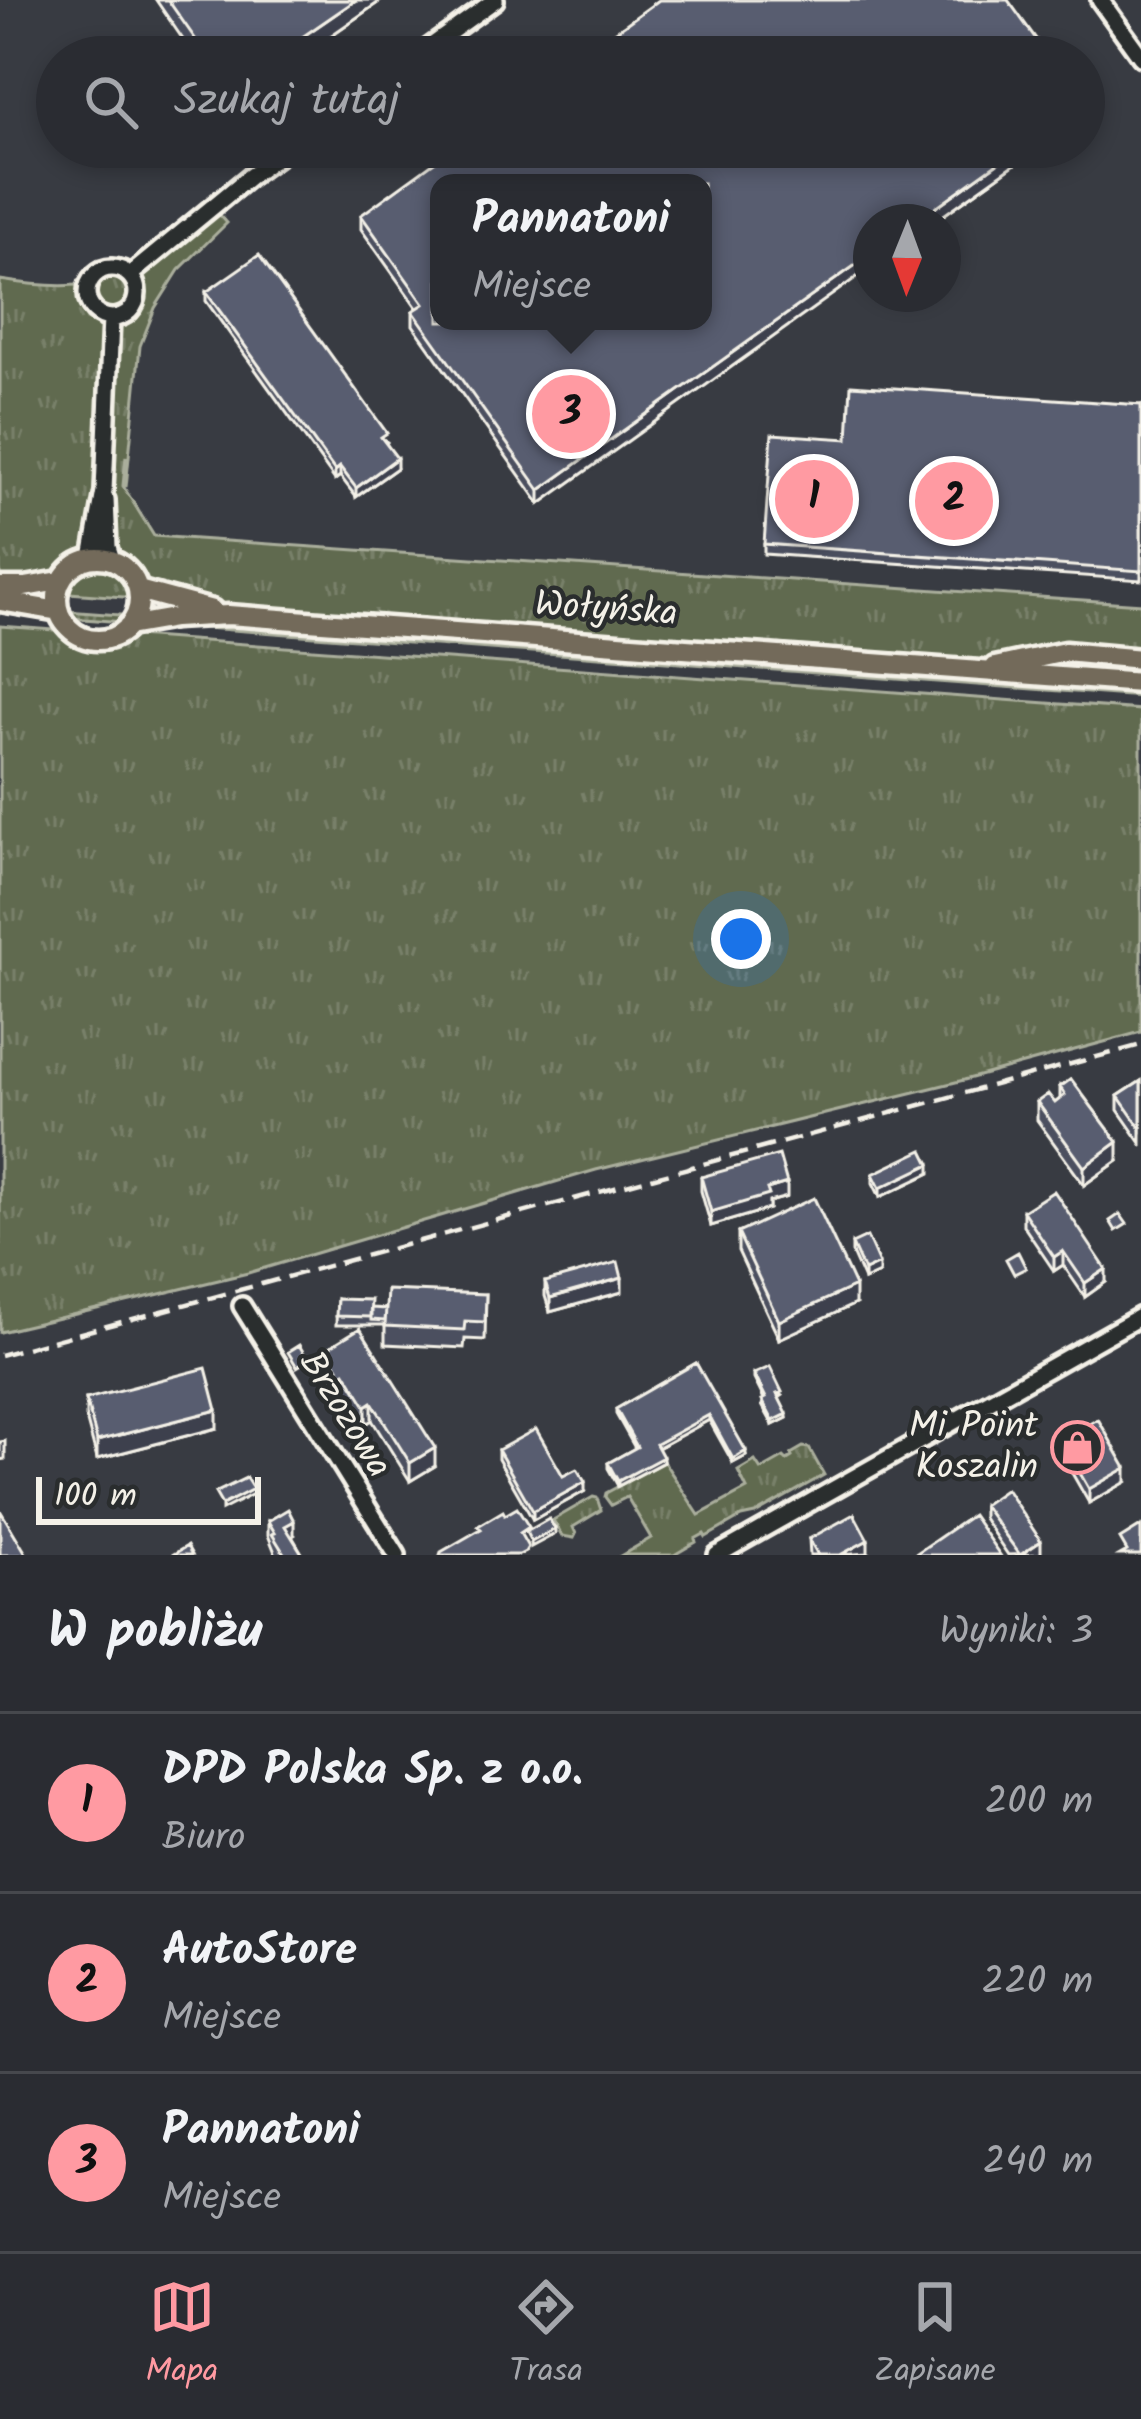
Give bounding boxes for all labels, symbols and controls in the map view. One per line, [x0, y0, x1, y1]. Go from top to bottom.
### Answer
search box [36, 36, 1105, 168]
text: Szukaj tutaj [174, 66, 400, 138]
icon: search [78, 69, 144, 135]
popup [430, 174, 712, 330]
text: Pannatoni [472, 185, 670, 257]
north arrow [853, 204, 961, 312]
text: Miejsce [472, 257, 591, 319]
pin: 3 [532, 369, 610, 459]
pin: 1 [775, 454, 853, 544]
pin: 2 [915, 456, 993, 546]
street label: Wołyńska [533, 577, 679, 643]
your location [711, 909, 771, 969]
street label: Brzozowa [283, 1340, 405, 1490]
place label: Mi Point Koszalin [909, 1399, 1039, 1497]
shop icon: Mi Point Koszalin [1049, 1420, 1105, 1476]
scale bar [36, 1471, 261, 1524]
text: 100 m [54, 1471, 137, 1524]
text: W pobliżu [48, 1593, 262, 1674]
text: Wyniki: 3 [939, 1602, 1093, 1664]
text: DPD Polska Sp. z o.o. [162, 1736, 583, 1808]
text: 1 [81, 1772, 93, 1834]
text: 200 m [985, 1772, 1093, 1834]
text: Biuro [162, 1808, 245, 1870]
text: AutoStore [162, 1916, 357, 1988]
text: 2 [76, 1952, 98, 2014]
text: 220 m [981, 1952, 1093, 2014]
text: Miejsce [162, 1988, 281, 2050]
text: Pannatoni [162, 2096, 360, 2168]
text: 3 [76, 2132, 98, 2194]
text: 240 m [983, 2132, 1093, 2194]
text: Miejsce [162, 2168, 281, 2230]
tab: Mapa [146, 2274, 218, 2399]
tab: Trasa [509, 2274, 583, 2399]
tab: Zapisane [874, 2274, 995, 2399]

